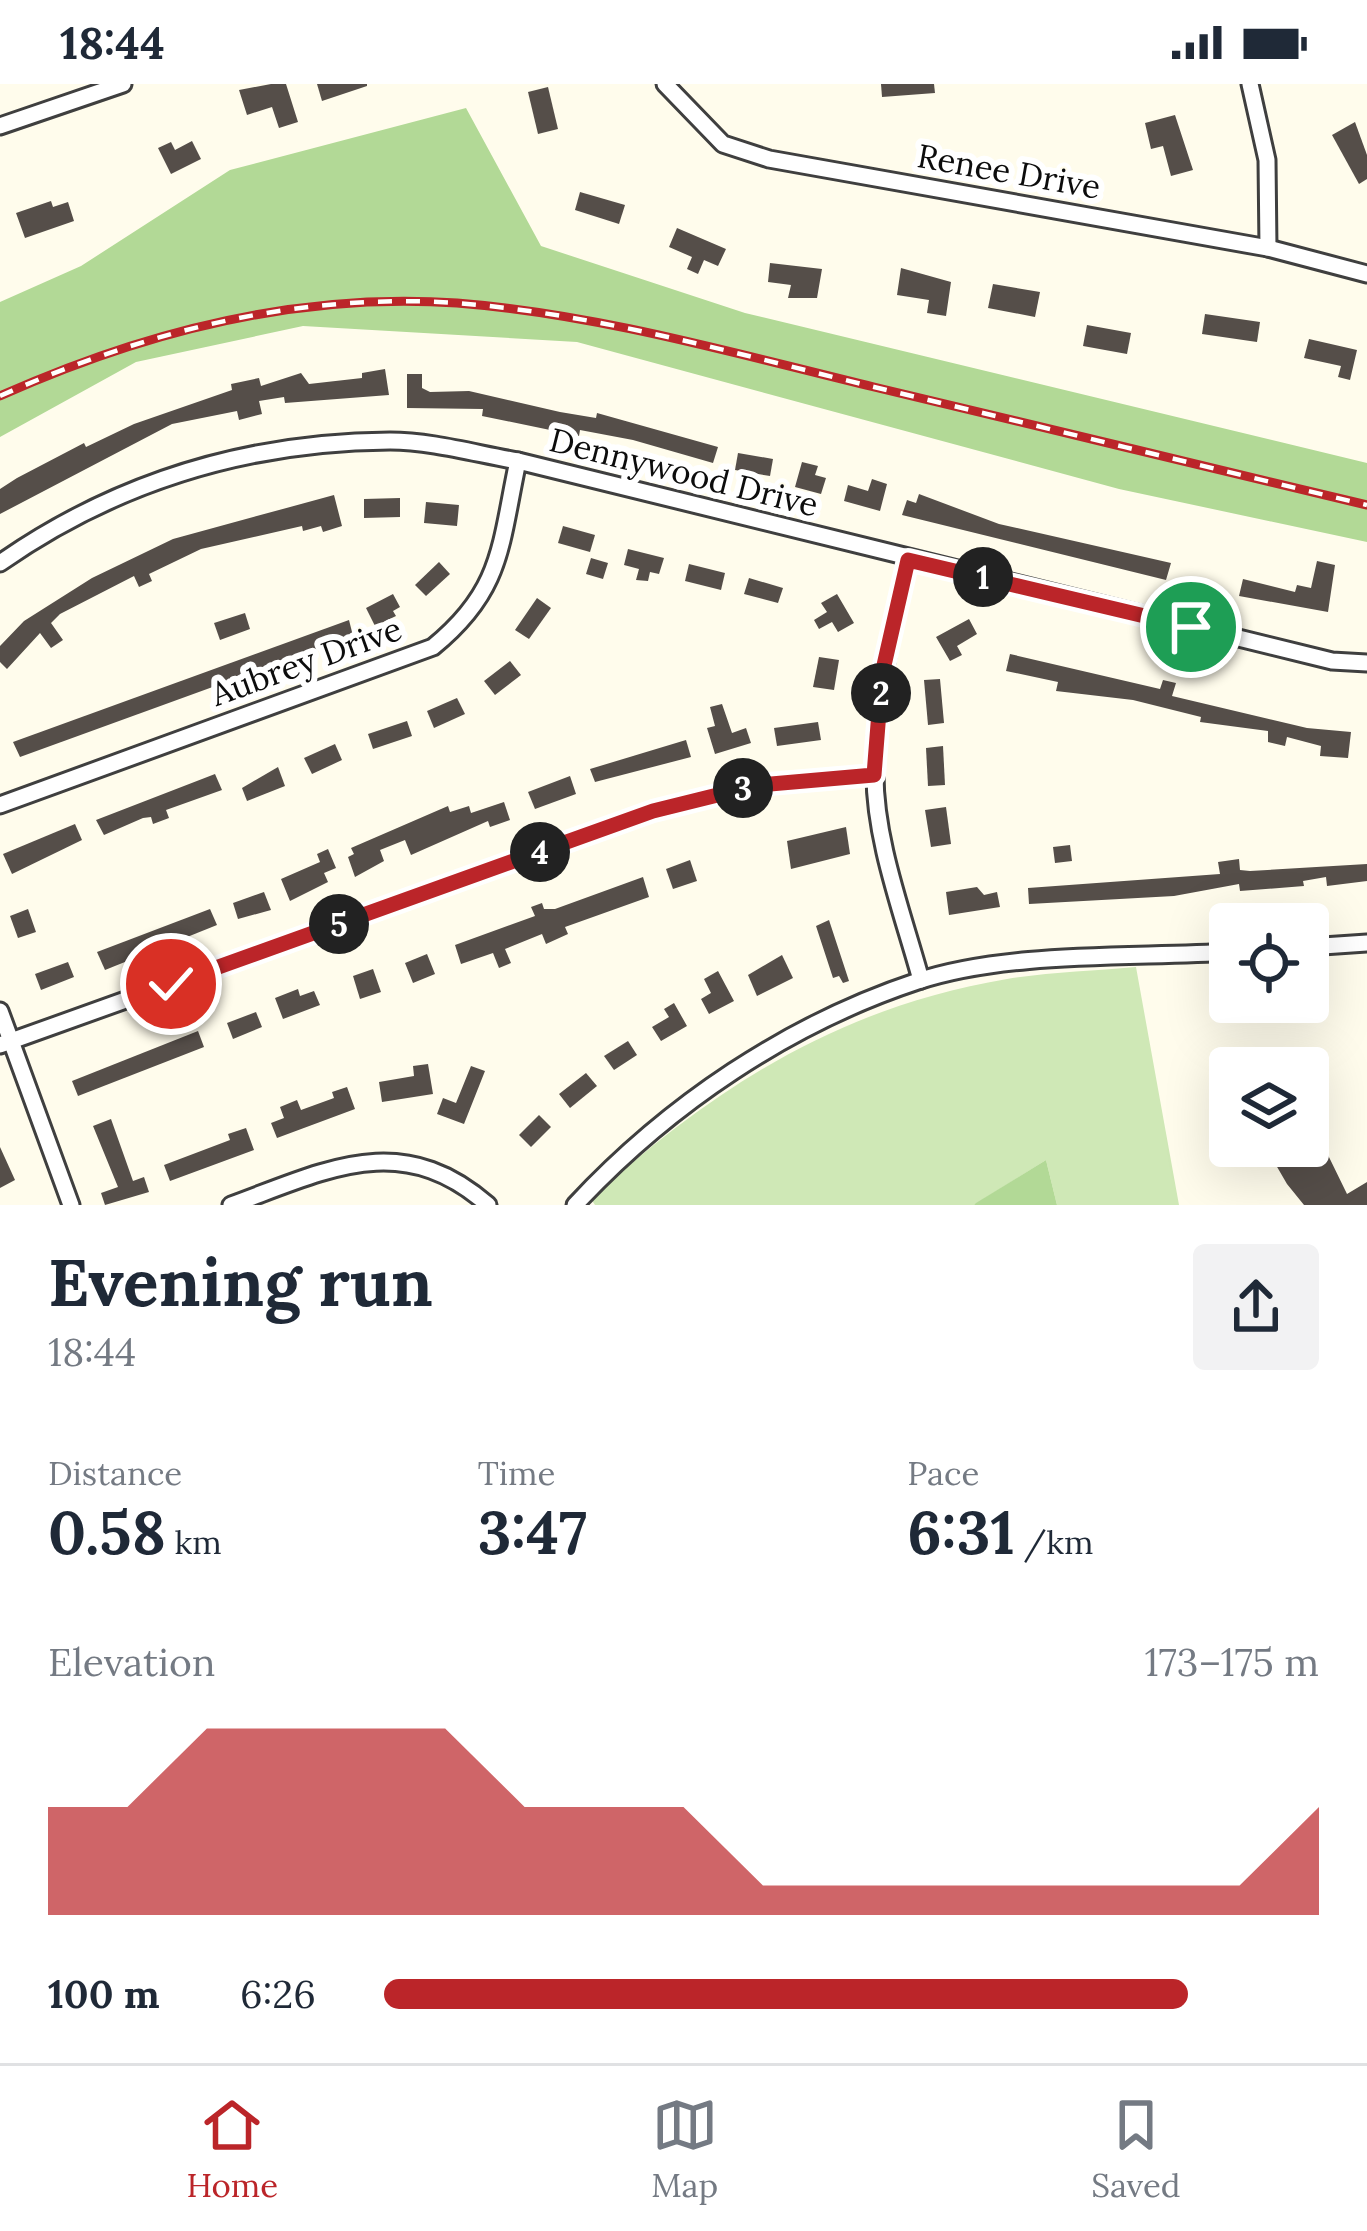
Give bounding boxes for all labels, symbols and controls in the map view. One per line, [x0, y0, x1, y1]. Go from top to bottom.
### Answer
text: 18:44 [60, 14, 165, 71]
street label: Renee Drive [914, 134, 1104, 208]
street label: Dennywood Drive [545, 418, 823, 526]
pin: 1 [953, 547, 1013, 607]
text: 1 [976, 556, 990, 598]
pin [1140, 576, 1242, 678]
icon: arrive [1158, 594, 1224, 660]
street label: Aubrey Drive [204, 607, 407, 715]
pin: 2 [851, 663, 911, 723]
text: 2 [872, 672, 890, 714]
pin: 3 [713, 758, 773, 818]
text: 3 [734, 767, 752, 809]
pin: 4 [510, 822, 570, 882]
text: 4 [531, 831, 549, 873]
pin: 5 [309, 894, 369, 954]
text: 5 [330, 903, 348, 945]
map controls [1209, 903, 1329, 1167]
button: locate [1209, 903, 1329, 1023]
pin [120, 933, 222, 1035]
icon: check [138, 951, 204, 1017]
button: layers [1209, 1047, 1329, 1167]
text: Evening run [48, 1240, 433, 1324]
button: share [1193, 1244, 1319, 1370]
text: 18:44 [48, 1327, 136, 1377]
text: Distance [48, 1452, 182, 1494]
text: Time [478, 1452, 555, 1494]
text: Pace [907, 1452, 979, 1494]
text: 0.58 [48, 1494, 166, 1570]
text: 3:47 [478, 1494, 587, 1570]
text: 6:31 [907, 1494, 1015, 1570]
text: km [166, 1521, 222, 1563]
text: /km [1015, 1521, 1093, 1563]
text: Elevation [48, 1637, 216, 1687]
text: 173–175 m [1145, 1637, 1319, 1687]
text: 100 m [48, 1969, 160, 2019]
text: 6:26 [240, 1969, 316, 2019]
tab: Home [186, 2092, 278, 2206]
tab: Map [651, 2092, 718, 2206]
tab: Saved [1091, 2092, 1180, 2206]

